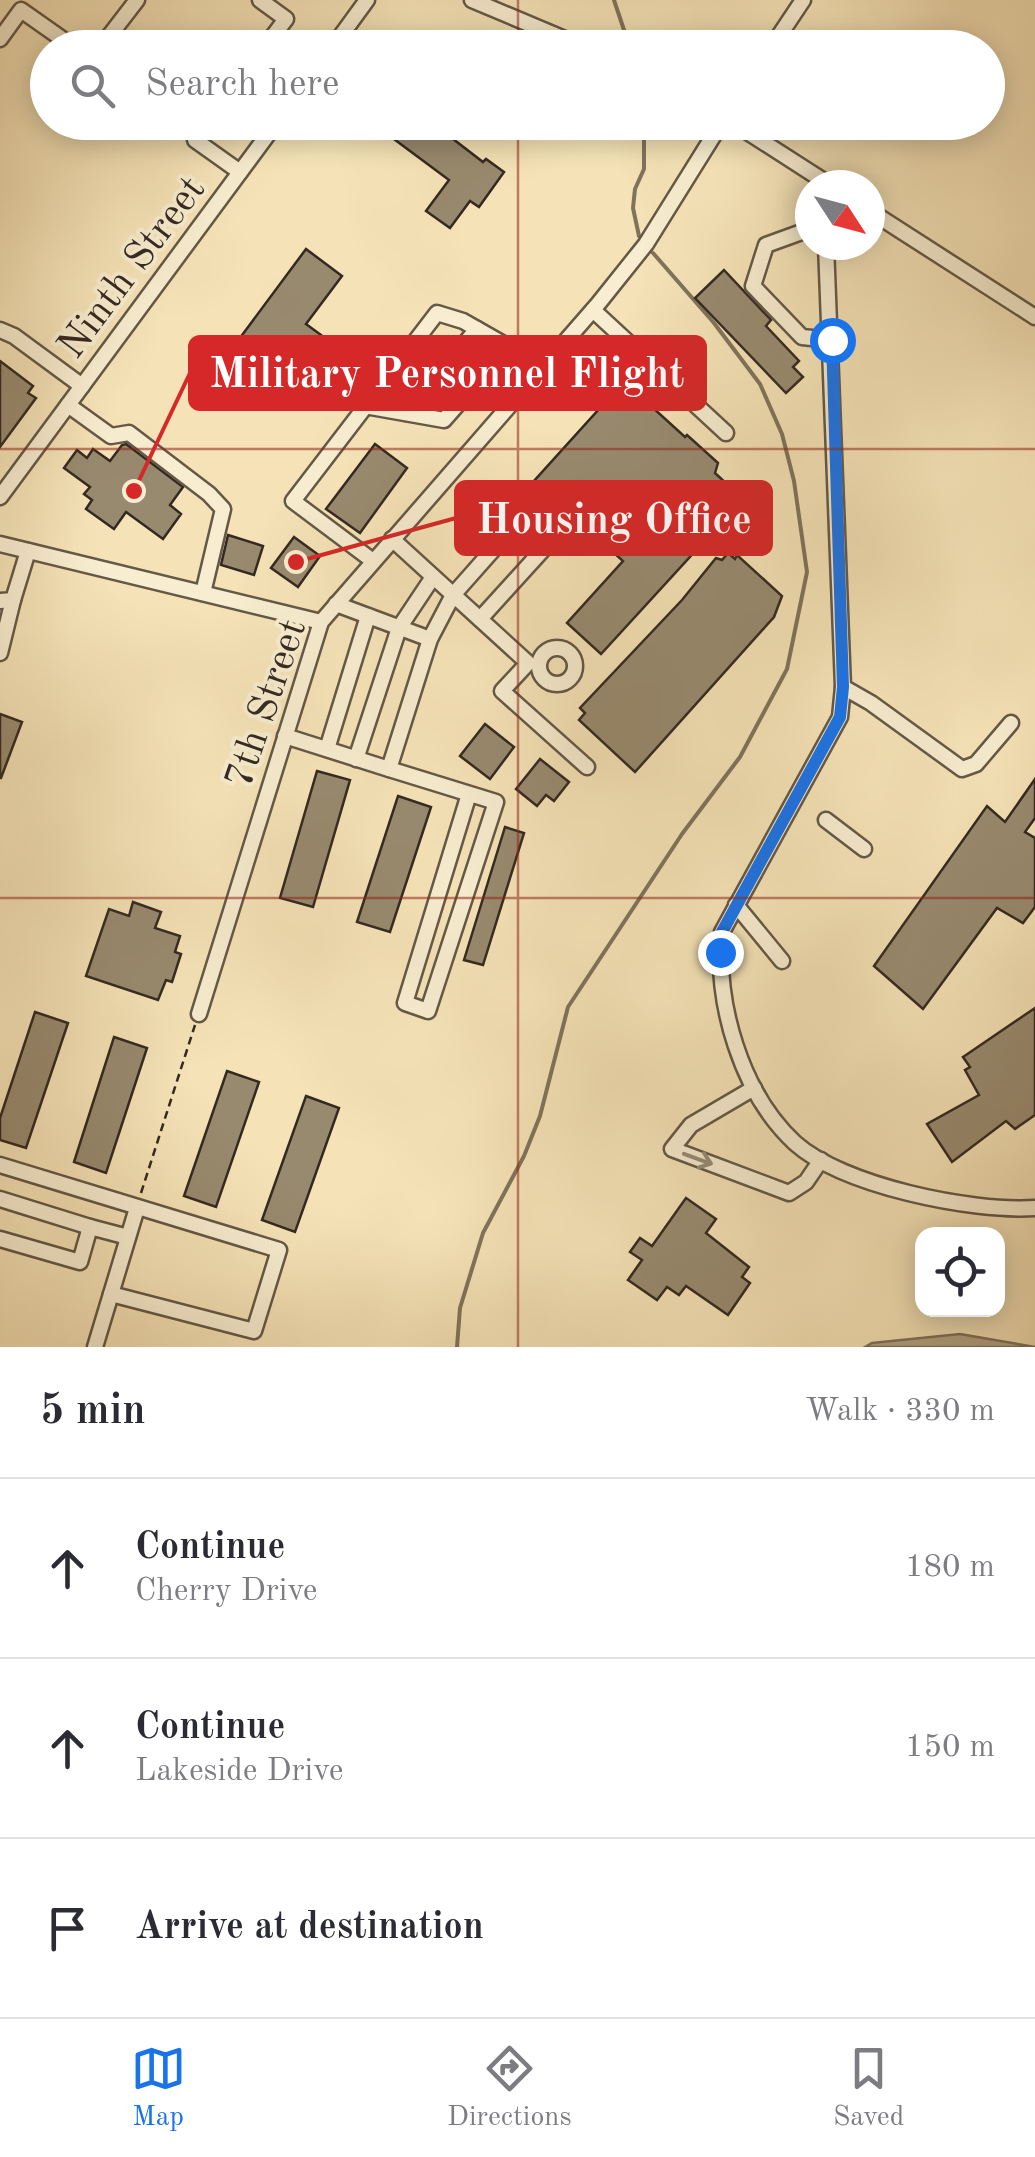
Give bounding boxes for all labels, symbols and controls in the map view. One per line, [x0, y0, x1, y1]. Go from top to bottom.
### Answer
search box [30, 30, 1005, 140]
icon: search [65, 58, 120, 113]
text: Search here [145, 66, 340, 104]
street label: Ninth Street [52, 170, 214, 367]
north arrow [795, 170, 885, 260]
route start [810, 318, 856, 364]
callout: Military Personnel Flight [190, 337, 705, 409]
text: Military Personnel Flight [209, 355, 685, 397]
callout: Housing Office [456, 482, 771, 554]
text: Housing Office [476, 501, 752, 543]
street label: 7th Street [220, 615, 315, 794]
route end [698, 930, 744, 976]
one-way arrow [682, 1151, 713, 1169]
map controls [915, 1227, 1005, 1317]
button: locate [915, 1227, 1005, 1317]
text: 5 min [40, 1391, 146, 1433]
text: Walk · 330 m [805, 1396, 995, 1428]
text: Continue [135, 1529, 285, 1567]
icon: ahead [40, 1541, 95, 1596]
text: 180 m [905, 1552, 995, 1584]
text: Cherry Drive [135, 1576, 318, 1608]
text: Continue [135, 1709, 285, 1747]
icon: ahead [40, 1721, 95, 1776]
text: 150 m [905, 1732, 995, 1764]
text: Lakeside Drive [135, 1756, 343, 1788]
icon: arrive [40, 1901, 95, 1956]
text: Arrive at destination [135, 1909, 484, 1947]
tab: Map [131, 2041, 186, 2136]
tab: Directions [447, 2041, 572, 2136]
tab: Saved [833, 2041, 904, 2136]

